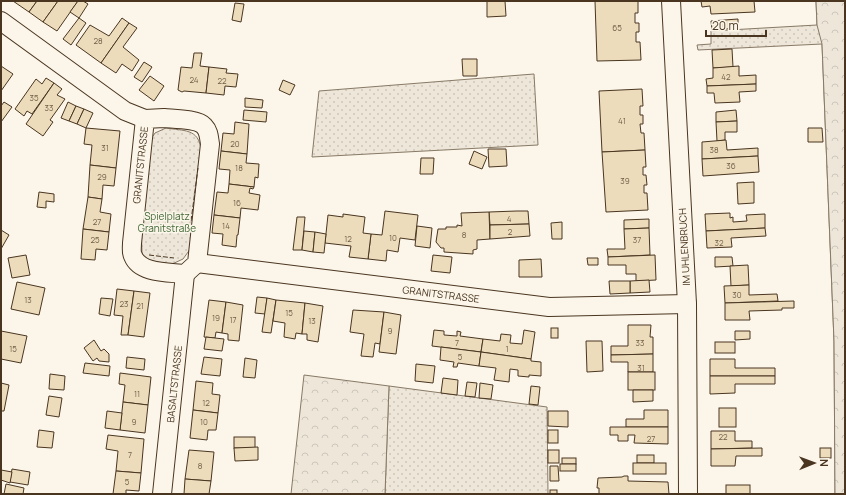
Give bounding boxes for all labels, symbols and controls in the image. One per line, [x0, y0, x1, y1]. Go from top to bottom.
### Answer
scale bar [706, 12, 766, 38]
text: 20 m [712, 17, 739, 34]
house number: 65 [612, 22, 622, 33]
house number: 28 [93, 35, 103, 46]
house number: 42 [721, 71, 731, 82]
house number: 24 [189, 74, 199, 85]
house number: 22 [217, 75, 227, 86]
house number: 35 [29, 92, 39, 103]
house number: 33 [45, 102, 53, 113]
house number: 41 [618, 115, 626, 126]
street label: GRANITSTRASSE [129, 125, 151, 204]
house number: 20 [230, 138, 240, 149]
house number: 31 [101, 142, 109, 153]
house number: 38 [709, 144, 719, 155]
house number: 36 [726, 160, 736, 171]
house number: 18 [235, 162, 243, 173]
house number: 29 [97, 171, 107, 182]
house number: 39 [620, 175, 630, 186]
house number: 16 [233, 197, 241, 208]
street label: IM UHLENBRUCH [675, 208, 693, 286]
park label: Spielplatz Granitstraße [138, 209, 196, 235]
house number: 4 [507, 213, 512, 224]
house number: 27 [93, 216, 101, 227]
house number: 14 [222, 220, 230, 231]
house number: 2 [508, 226, 513, 237]
house number: 8 [462, 229, 467, 240]
house number: 10 [389, 232, 397, 243]
house number: 12 [344, 233, 352, 244]
house number: 25 [90, 234, 100, 245]
house number: 37 [633, 234, 641, 245]
house number: 32 [715, 237, 724, 248]
street label: GRANITSTRASSE [402, 282, 481, 306]
house number: 30 [732, 289, 742, 300]
house number: 13 [24, 294, 32, 305]
house number: 23 [120, 298, 128, 309]
house number: 21 [136, 300, 144, 311]
house number: 15 [285, 307, 293, 318]
house number: 19 [212, 312, 220, 323]
house number: 17 [229, 314, 237, 325]
house number: 13 [308, 315, 316, 326]
house number: 9 [388, 325, 393, 336]
house number: 7 [455, 337, 459, 348]
house number: 33 [636, 337, 644, 348]
house number: 15 [9, 343, 17, 354]
house number: 1 [505, 343, 509, 354]
street label: BASALTSTRASSE [163, 344, 185, 423]
house number: 5 [458, 351, 463, 362]
house number: 31 [637, 362, 645, 373]
house number: 11 [134, 388, 140, 399]
house number: 12 [202, 397, 210, 408]
house number: 9 [132, 416, 137, 427]
house number: 10 [200, 416, 208, 427]
house number: 22 [718, 431, 728, 442]
house number: 27 [647, 433, 655, 444]
north arrow [794, 443, 834, 483]
house number: 7 [128, 449, 132, 460]
text: N [817, 459, 832, 467]
house number: 8 [198, 460, 203, 471]
house number: 5 [125, 476, 130, 487]

